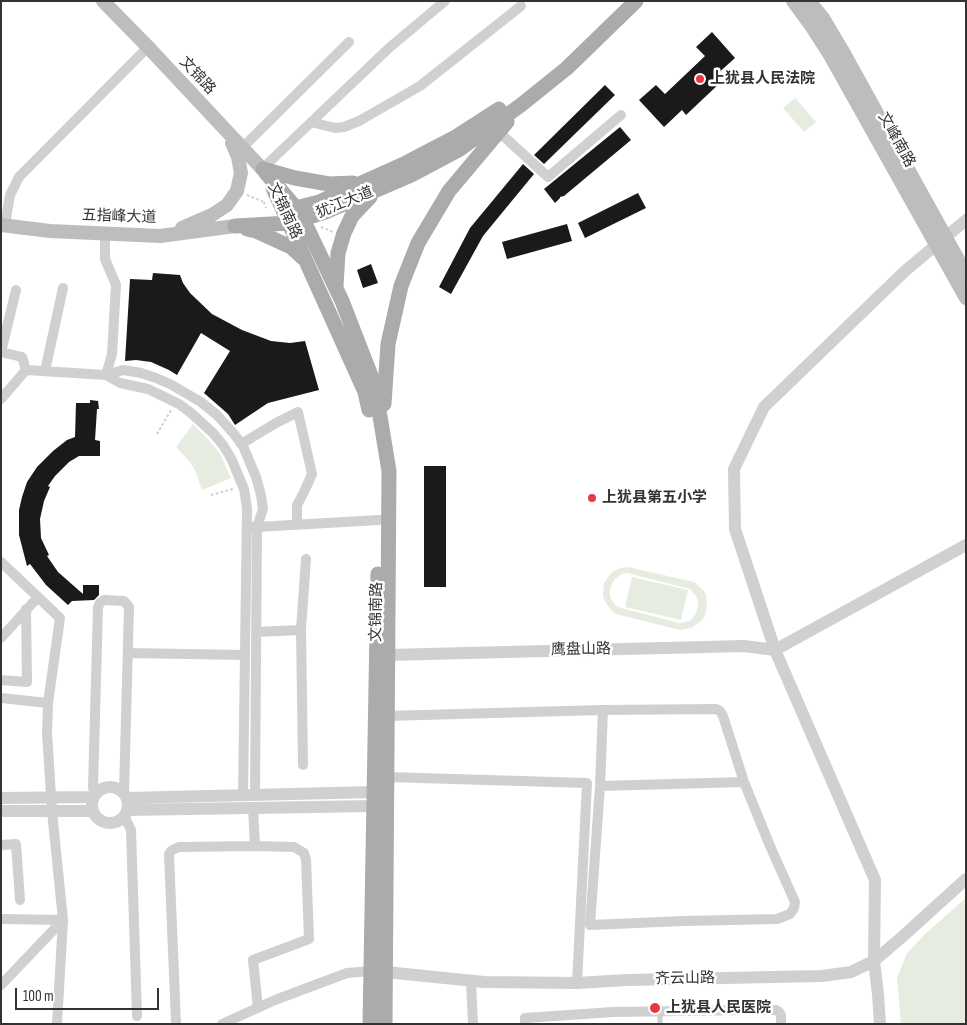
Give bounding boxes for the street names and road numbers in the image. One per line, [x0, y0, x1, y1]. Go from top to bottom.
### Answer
street label: 文锦路 [175, 53, 219, 99]
street label: 文峰南路 [874, 109, 918, 171]
street label: 文锦南路 [263, 180, 305, 242]
street label: 犹江大道 [314, 183, 376, 223]
street label: 五指峰大道 [81, 207, 157, 227]
street label: 文锦南路 [367, 582, 387, 642]
street label: 鹰盘山路 [551, 640, 611, 660]
street label: 齐云山路 [655, 969, 715, 989]

